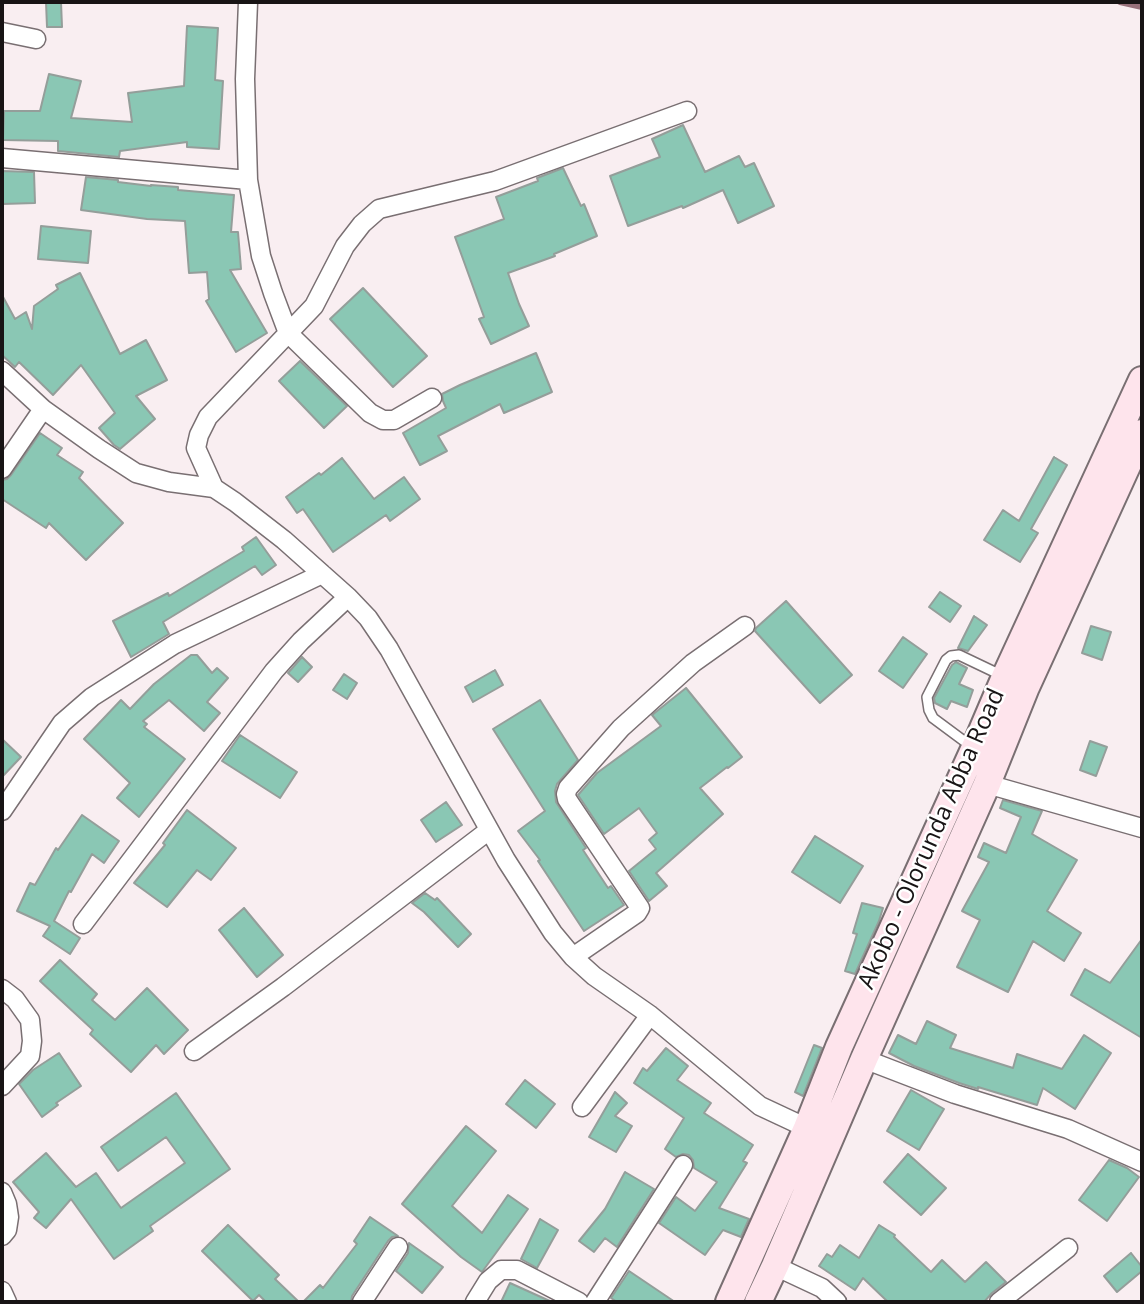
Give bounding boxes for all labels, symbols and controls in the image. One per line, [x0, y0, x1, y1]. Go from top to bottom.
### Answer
street label: Akobo - Olorunda Abba Road [853, 684, 1011, 994]

